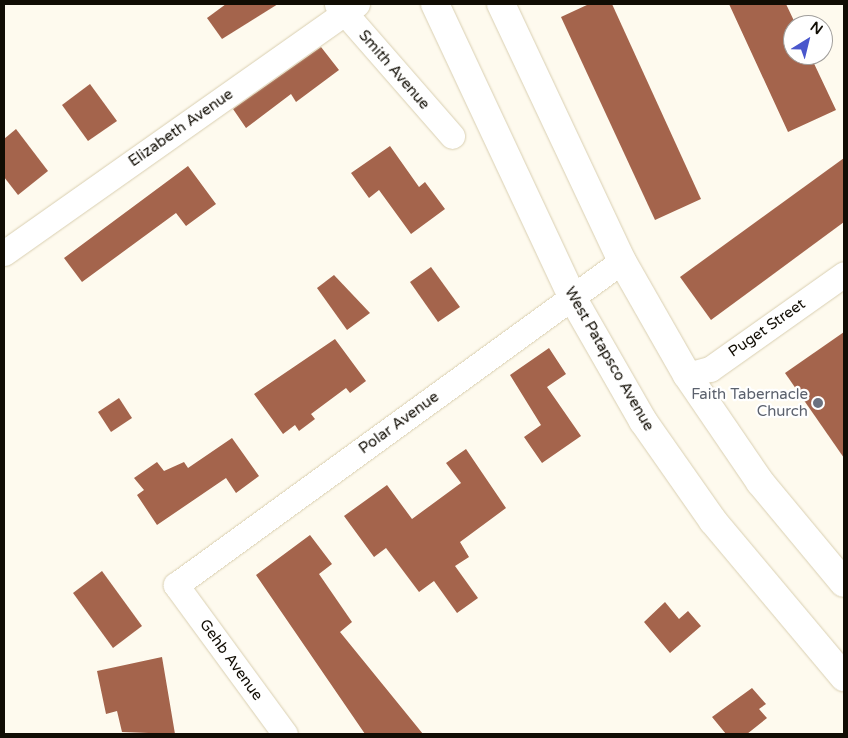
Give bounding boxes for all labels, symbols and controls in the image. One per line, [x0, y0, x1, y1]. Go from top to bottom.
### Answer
north arrow [783, 15, 833, 65]
text: N [807, 18, 826, 38]
street label: Smith Avenue [355, 27, 433, 113]
street label: Elizabeth Avenue [125, 85, 237, 171]
street label: West Patapsco Avenue [560, 284, 658, 434]
street label: Puget Street [725, 295, 809, 361]
place label: Faith Tabernacle Church [691, 385, 808, 420]
street label: Polar Avenue [355, 388, 443, 458]
marker: Faith Tabernacle Church [812, 397, 824, 409]
street label: Gehb Avenue [195, 616, 267, 704]

